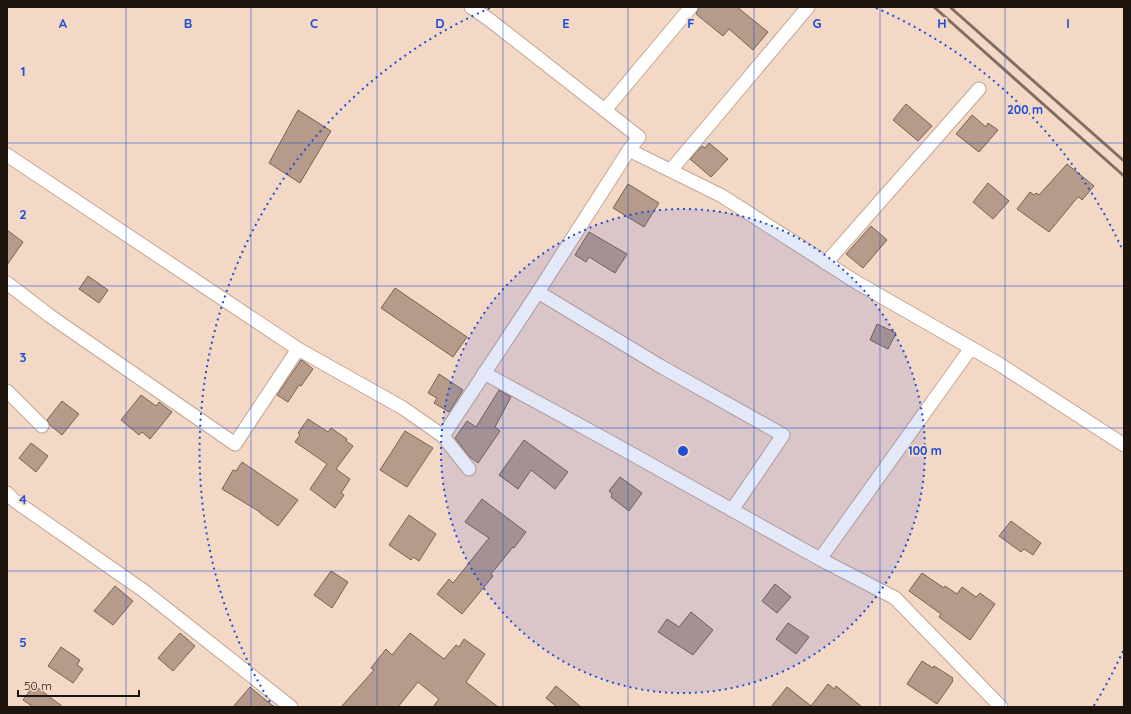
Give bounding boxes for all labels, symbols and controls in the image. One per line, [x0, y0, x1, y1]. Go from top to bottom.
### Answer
text: A [59, 15, 68, 31]
text: B [184, 15, 192, 31]
text: C [310, 15, 318, 31]
text: D [435, 15, 445, 31]
text: E [562, 15, 570, 31]
text: F [687, 15, 695, 31]
text: G [812, 15, 822, 31]
text: H [937, 15, 947, 31]
text: I [1066, 15, 1070, 31]
text: 1 [20, 63, 26, 79]
text: 200 m [1007, 102, 1043, 117]
text: 2 [19, 206, 27, 222]
text: 3 [20, 349, 27, 365]
text: 100 m [908, 443, 942, 458]
centre of rings [676, 444, 690, 458]
text: 4 [19, 491, 27, 507]
text: 5 [19, 634, 27, 650]
scale bar [18, 672, 139, 698]
text: 50 m [24, 678, 52, 693]

